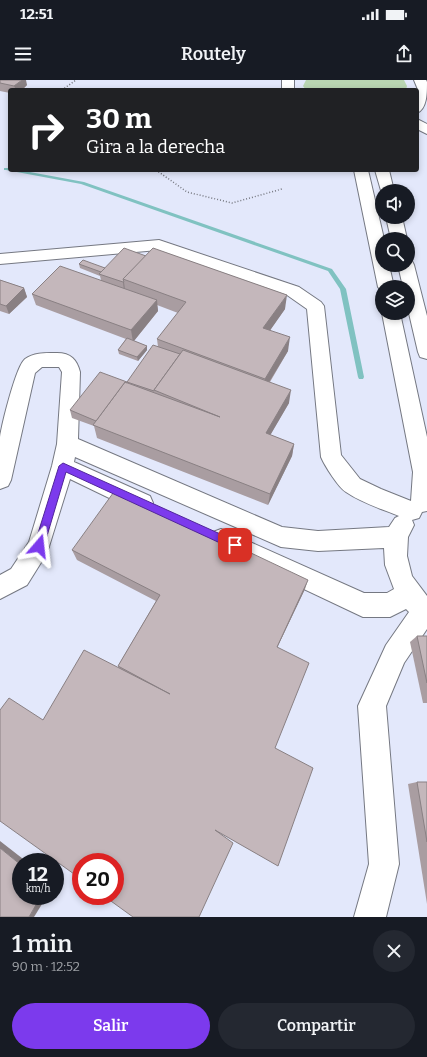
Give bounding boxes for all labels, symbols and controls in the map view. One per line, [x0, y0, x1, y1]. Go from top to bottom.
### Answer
text: 12:51 [20, 5, 53, 23]
icon: menu [12, 43, 34, 65]
text: Routely [181, 43, 246, 65]
icon: share [393, 43, 415, 65]
text: 30 m [86, 102, 152, 135]
icon: right [20, 104, 72, 156]
text: Gira a la derecha [86, 136, 225, 158]
map controls [375, 184, 415, 320]
button: sound [375, 184, 415, 224]
button: search [375, 232, 415, 272]
button: layers [375, 280, 415, 320]
position arrow [18, 525, 60, 567]
pin [218, 528, 252, 562]
icon: arrive [224, 534, 246, 556]
speed limit sign: 20 [72, 853, 124, 905]
text: 12 [28, 862, 48, 886]
text: km/h [26, 883, 50, 895]
text: 1 min [12, 930, 72, 958]
button: close [373, 930, 415, 972]
text: 90 m · 12:52 [12, 959, 80, 974]
button: Salir [12, 1003, 210, 1049]
button: Compartir [218, 1003, 415, 1049]

